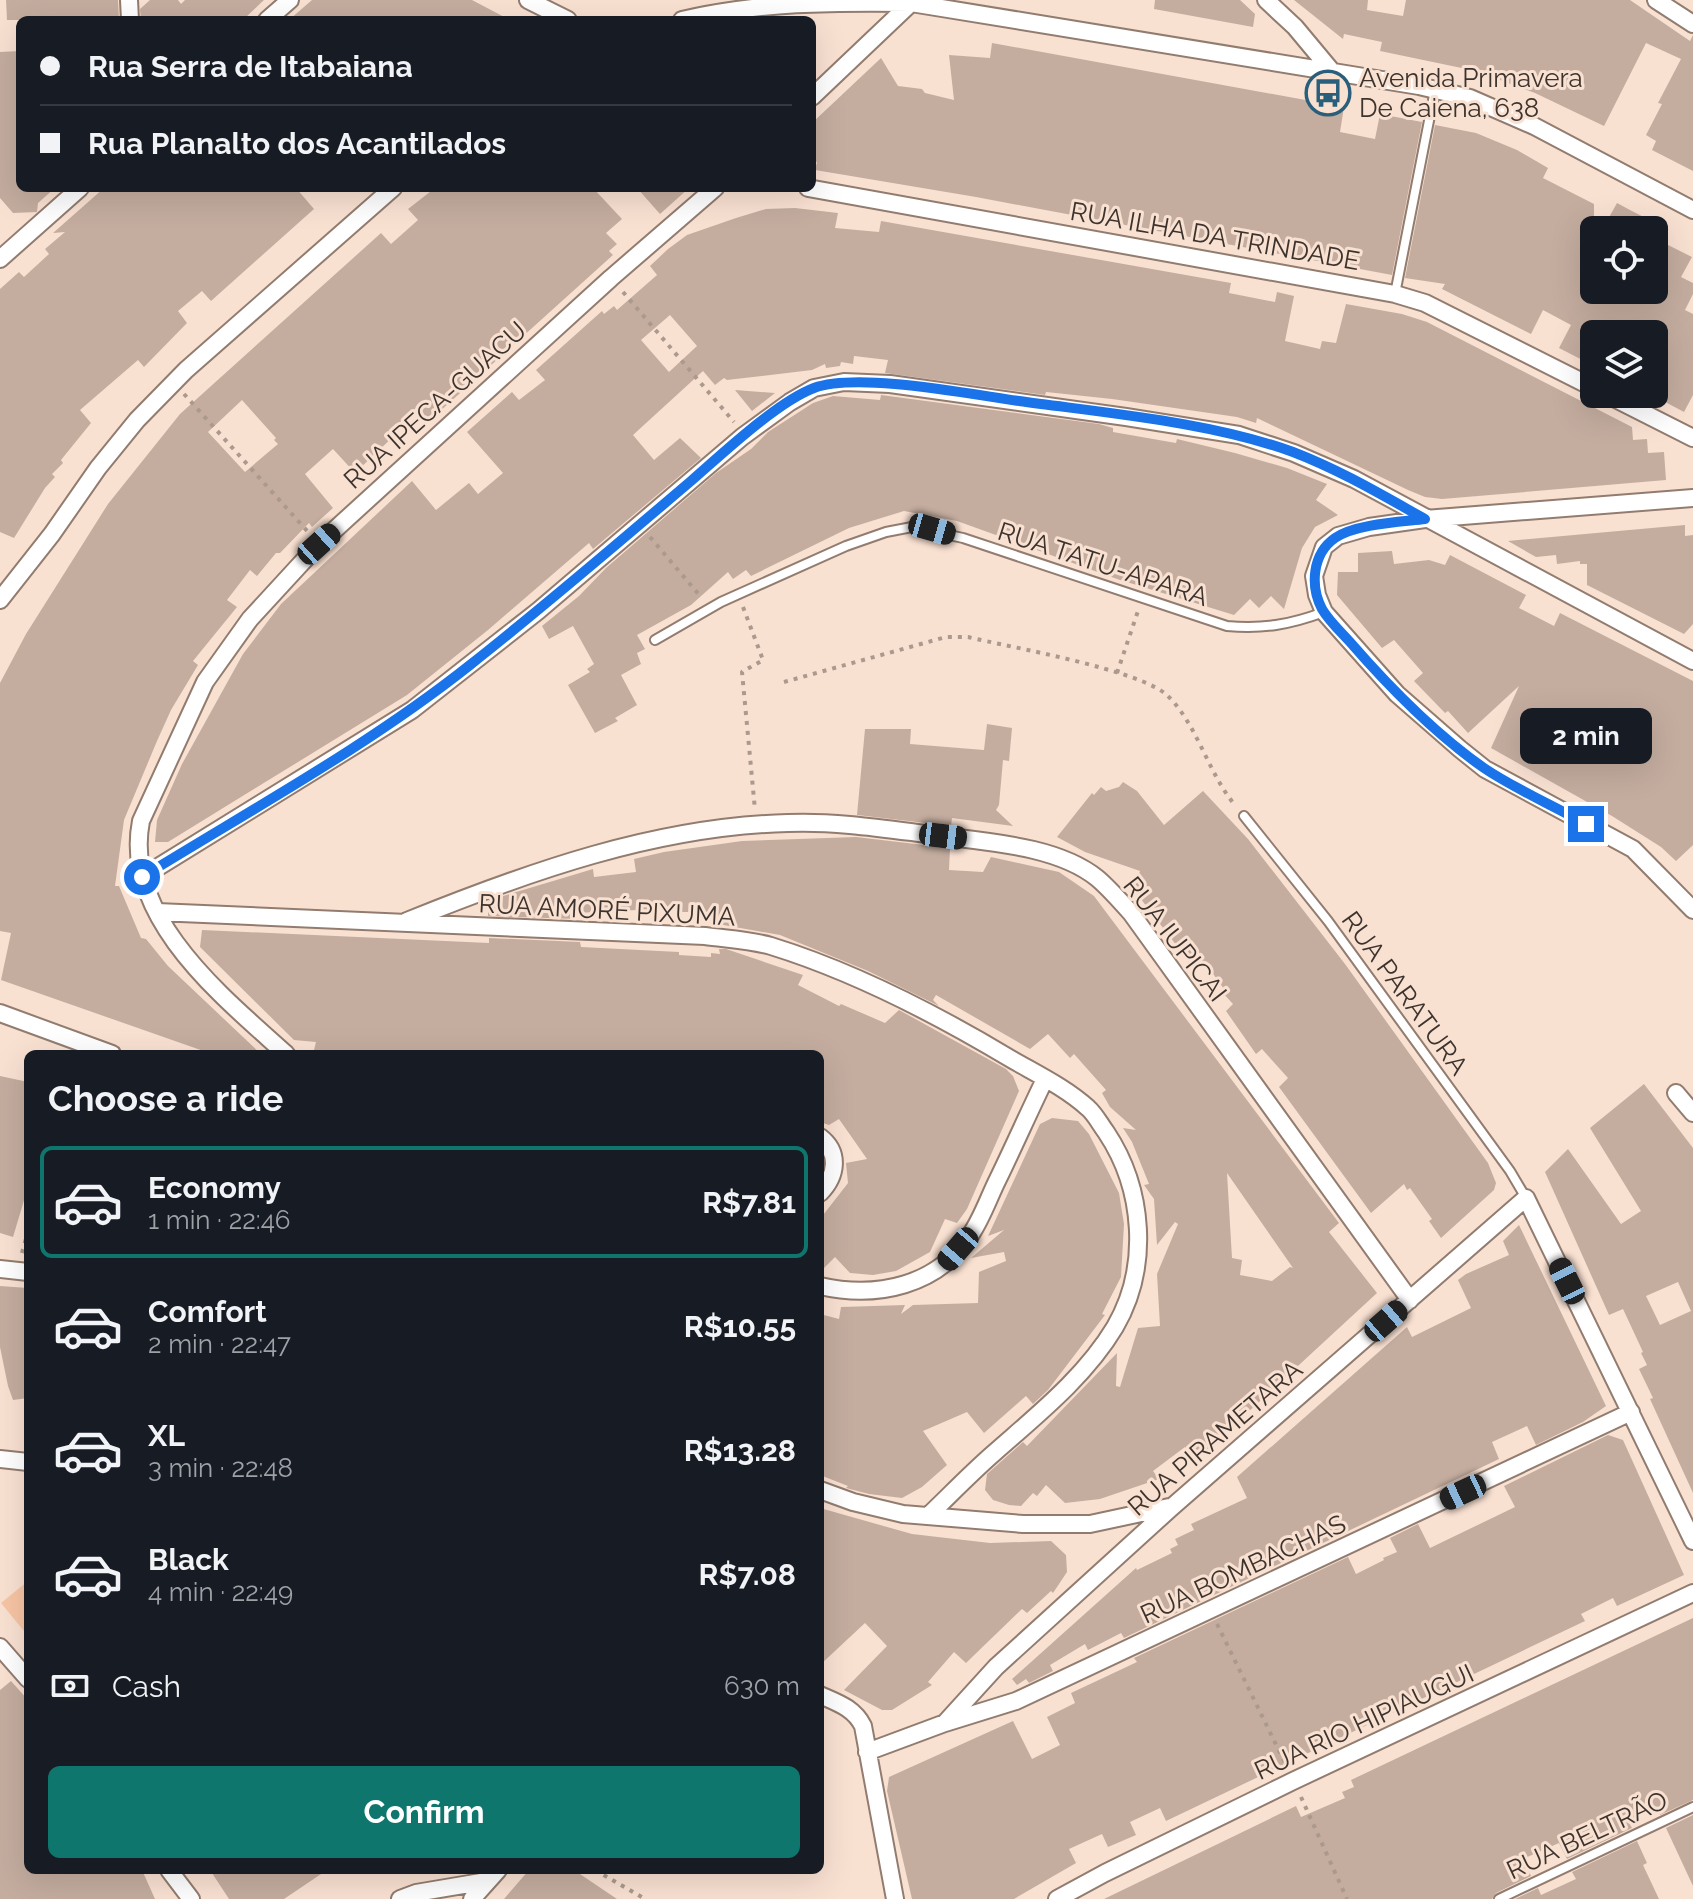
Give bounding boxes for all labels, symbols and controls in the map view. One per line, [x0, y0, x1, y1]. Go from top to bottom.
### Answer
text: Rua Serra de Itabaiana [88, 49, 413, 84]
place label: Avenida Primavera De Caiena, 638 [1359, 63, 1583, 123]
bus stop icon: Avenida Primavera De Caiena, 638 [1304, 69, 1352, 117]
text: Rua Planalto dos Acantilados [88, 126, 506, 161]
street label: RUA ILHA DA TRINDADE [1068, 196, 1362, 276]
map controls [1580, 216, 1668, 408]
button: locate [1580, 216, 1668, 304]
street label: RUA IPECA-GUACU [338, 315, 532, 495]
button: layers [1580, 320, 1668, 408]
car [906, 511, 958, 547]
street label: RUA TATU-APARA [994, 516, 1212, 612]
car [293, 519, 345, 569]
callout: 2 min [1520, 708, 1652, 764]
text: 2 min [1552, 721, 1620, 751]
route end [1568, 806, 1604, 842]
car [918, 821, 968, 851]
route start [124, 859, 160, 895]
street label: RUA IUPICAI [1117, 871, 1233, 1007]
street label: RUA AMORÉ PIXUMA [478, 888, 736, 932]
street label: RUA PARATURA [1336, 906, 1475, 1081]
text: Choose a ride [48, 1077, 283, 1119]
icon: car [52, 1166, 124, 1238]
text: Economy [148, 1170, 281, 1205]
text: R$7.81 [702, 1185, 796, 1220]
text: 1 min · 22:46 [148, 1205, 291, 1235]
car [933, 1223, 983, 1275]
car [1546, 1254, 1588, 1308]
icon: car [52, 1290, 124, 1362]
text: Comfort [148, 1294, 267, 1329]
car [1360, 1296, 1412, 1346]
text: R$10.55 [684, 1309, 796, 1344]
text: 2 min · 22:47 [148, 1329, 291, 1359]
street label: RUA PIRAMETARA [1122, 1354, 1309, 1522]
icon: car [52, 1414, 124, 1486]
text: XL [148, 1418, 185, 1453]
text: R$13.28 [684, 1433, 796, 1468]
text: 3 min · 22:48 [148, 1453, 293, 1483]
car [1436, 1471, 1490, 1513]
street label: RUA BOMBACHAS [1136, 1508, 1350, 1630]
icon: car [52, 1538, 124, 1610]
text: Black [148, 1542, 229, 1577]
text: R$7.08 [699, 1557, 796, 1592]
text: 4 min · 22:49 [148, 1577, 293, 1607]
street label: RUA RIO HIPIAUGUI [1250, 1658, 1478, 1786]
icon: cash [48, 1664, 92, 1708]
text: Cash [112, 1669, 181, 1704]
text: 630 m [724, 1671, 800, 1701]
button: Confirm [48, 1766, 800, 1858]
street label: RUA BELTRÃO [1502, 1785, 1672, 1885]

